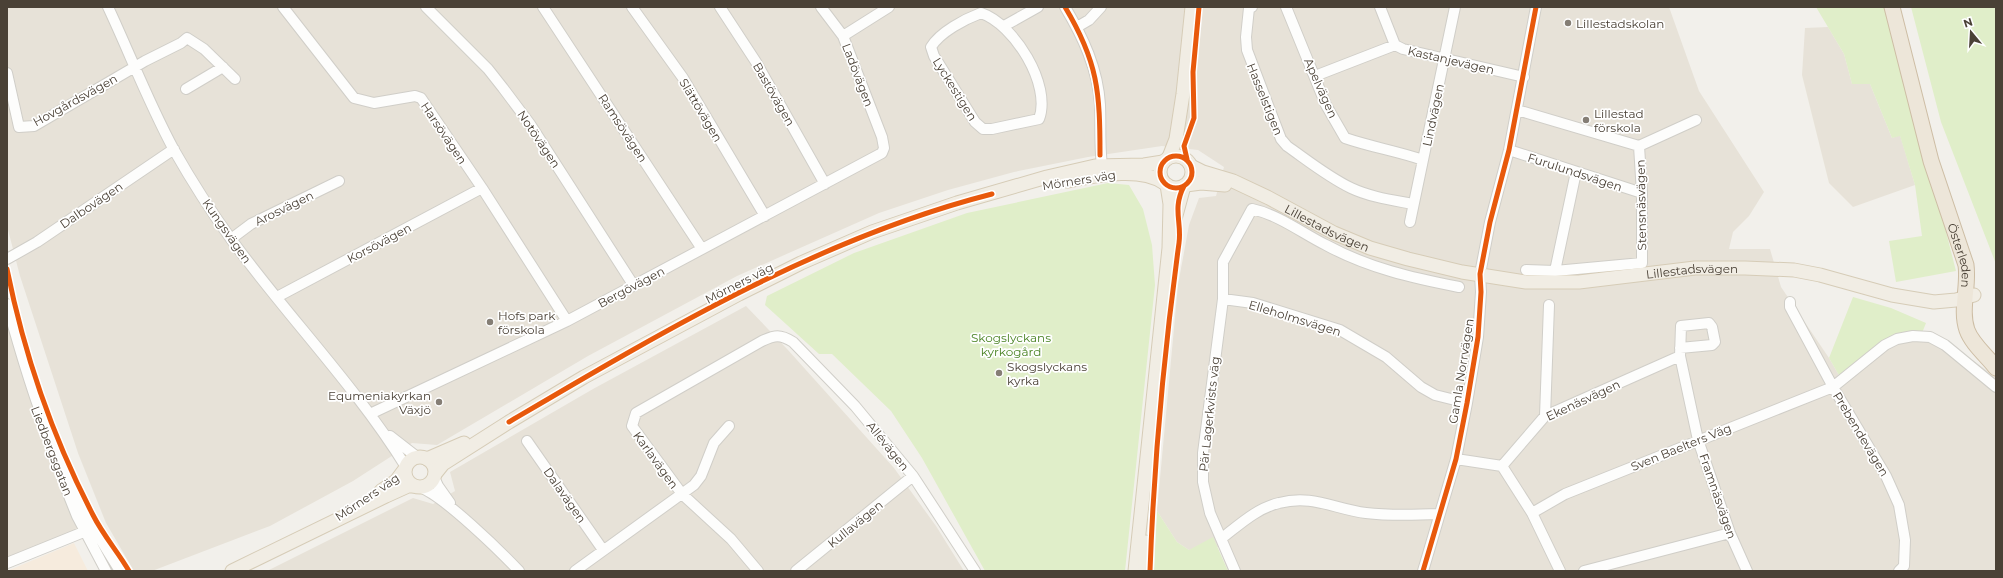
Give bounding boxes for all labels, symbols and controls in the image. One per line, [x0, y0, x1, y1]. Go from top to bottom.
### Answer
north arrow [1951, 12, 1991, 52]
text: N [1962, 14, 1974, 31]
place label: Lillestadskolan [1576, 16, 1664, 31]
marker: Lillestadskolan [1563, 18, 1573, 28]
street label: Ladövägen [839, 41, 877, 109]
street label: Kastanjevägen [1406, 43, 1496, 77]
street label: Lyckestigen [930, 55, 980, 123]
street label: Apelvägen [1301, 56, 1341, 120]
street label: Bastövägen [750, 60, 798, 128]
street label: Hasselstigen [1244, 61, 1286, 137]
street label: Hovgårdsvägen [30, 71, 120, 129]
street label: Slättövägen [676, 76, 726, 144]
street label: Lindvägen [1419, 82, 1447, 148]
street label: Ramsövägen [595, 91, 651, 165]
street label: Harsövägen [418, 99, 470, 167]
place label: Lillestad förskola [1594, 106, 1644, 135]
street label: Notövägen [514, 107, 564, 171]
marker: Lillestad förskola [1581, 115, 1591, 125]
street label: Furulundsvägen [1526, 150, 1624, 194]
street label: Stensnäsvägen [1633, 159, 1649, 251]
street label: Mörners väg [1041, 167, 1117, 193]
street label: Dalbovägen [57, 178, 125, 232]
street label: Arosvägen [252, 187, 316, 229]
street label: Kungsvägen [199, 196, 255, 266]
street label: Lillestadsvägen [1282, 200, 1372, 254]
street label: Korsövägen [344, 220, 414, 266]
street label: Österleden [1945, 221, 1974, 288]
street label: Mörners väg [702, 259, 776, 307]
street label: Lillestadsvägen [1645, 261, 1738, 281]
street label: Bergövägen [595, 263, 667, 311]
street label: Elleholmsvägen [1247, 297, 1343, 339]
place label: Hofs park förskola [498, 308, 556, 337]
marker: Hofs park förskola [485, 317, 495, 327]
street label: Gamla Norrvägen [1445, 317, 1477, 425]
park label: Skogslyckans kyrkogård [971, 330, 1051, 359]
street label: Pär Lagerkvists väg [1195, 356, 1223, 472]
place label: Skogslyckans kyrka [1007, 359, 1087, 388]
marker: Skogslyckans kyrka [994, 368, 1004, 378]
street label: Ekenäsvägen [1544, 376, 1622, 424]
place label: Equmeniakyrkan Växjö [328, 388, 431, 417]
street label: Prebendevägen [1830, 389, 1892, 479]
marker: Equmeniakyrkan Växjö [434, 397, 444, 407]
street label: Liedbergsgatan [28, 404, 76, 498]
street label: Allévägen [864, 418, 912, 474]
street label: Sven Baelters Väg [1628, 420, 1734, 474]
street label: Karlavägen [630, 428, 682, 492]
street label: Framnäsvägen [1696, 451, 1740, 541]
street label: Dalavägen [540, 464, 590, 526]
street label: Mörners väg [332, 470, 402, 524]
street label: Kullavägen [824, 497, 886, 551]

